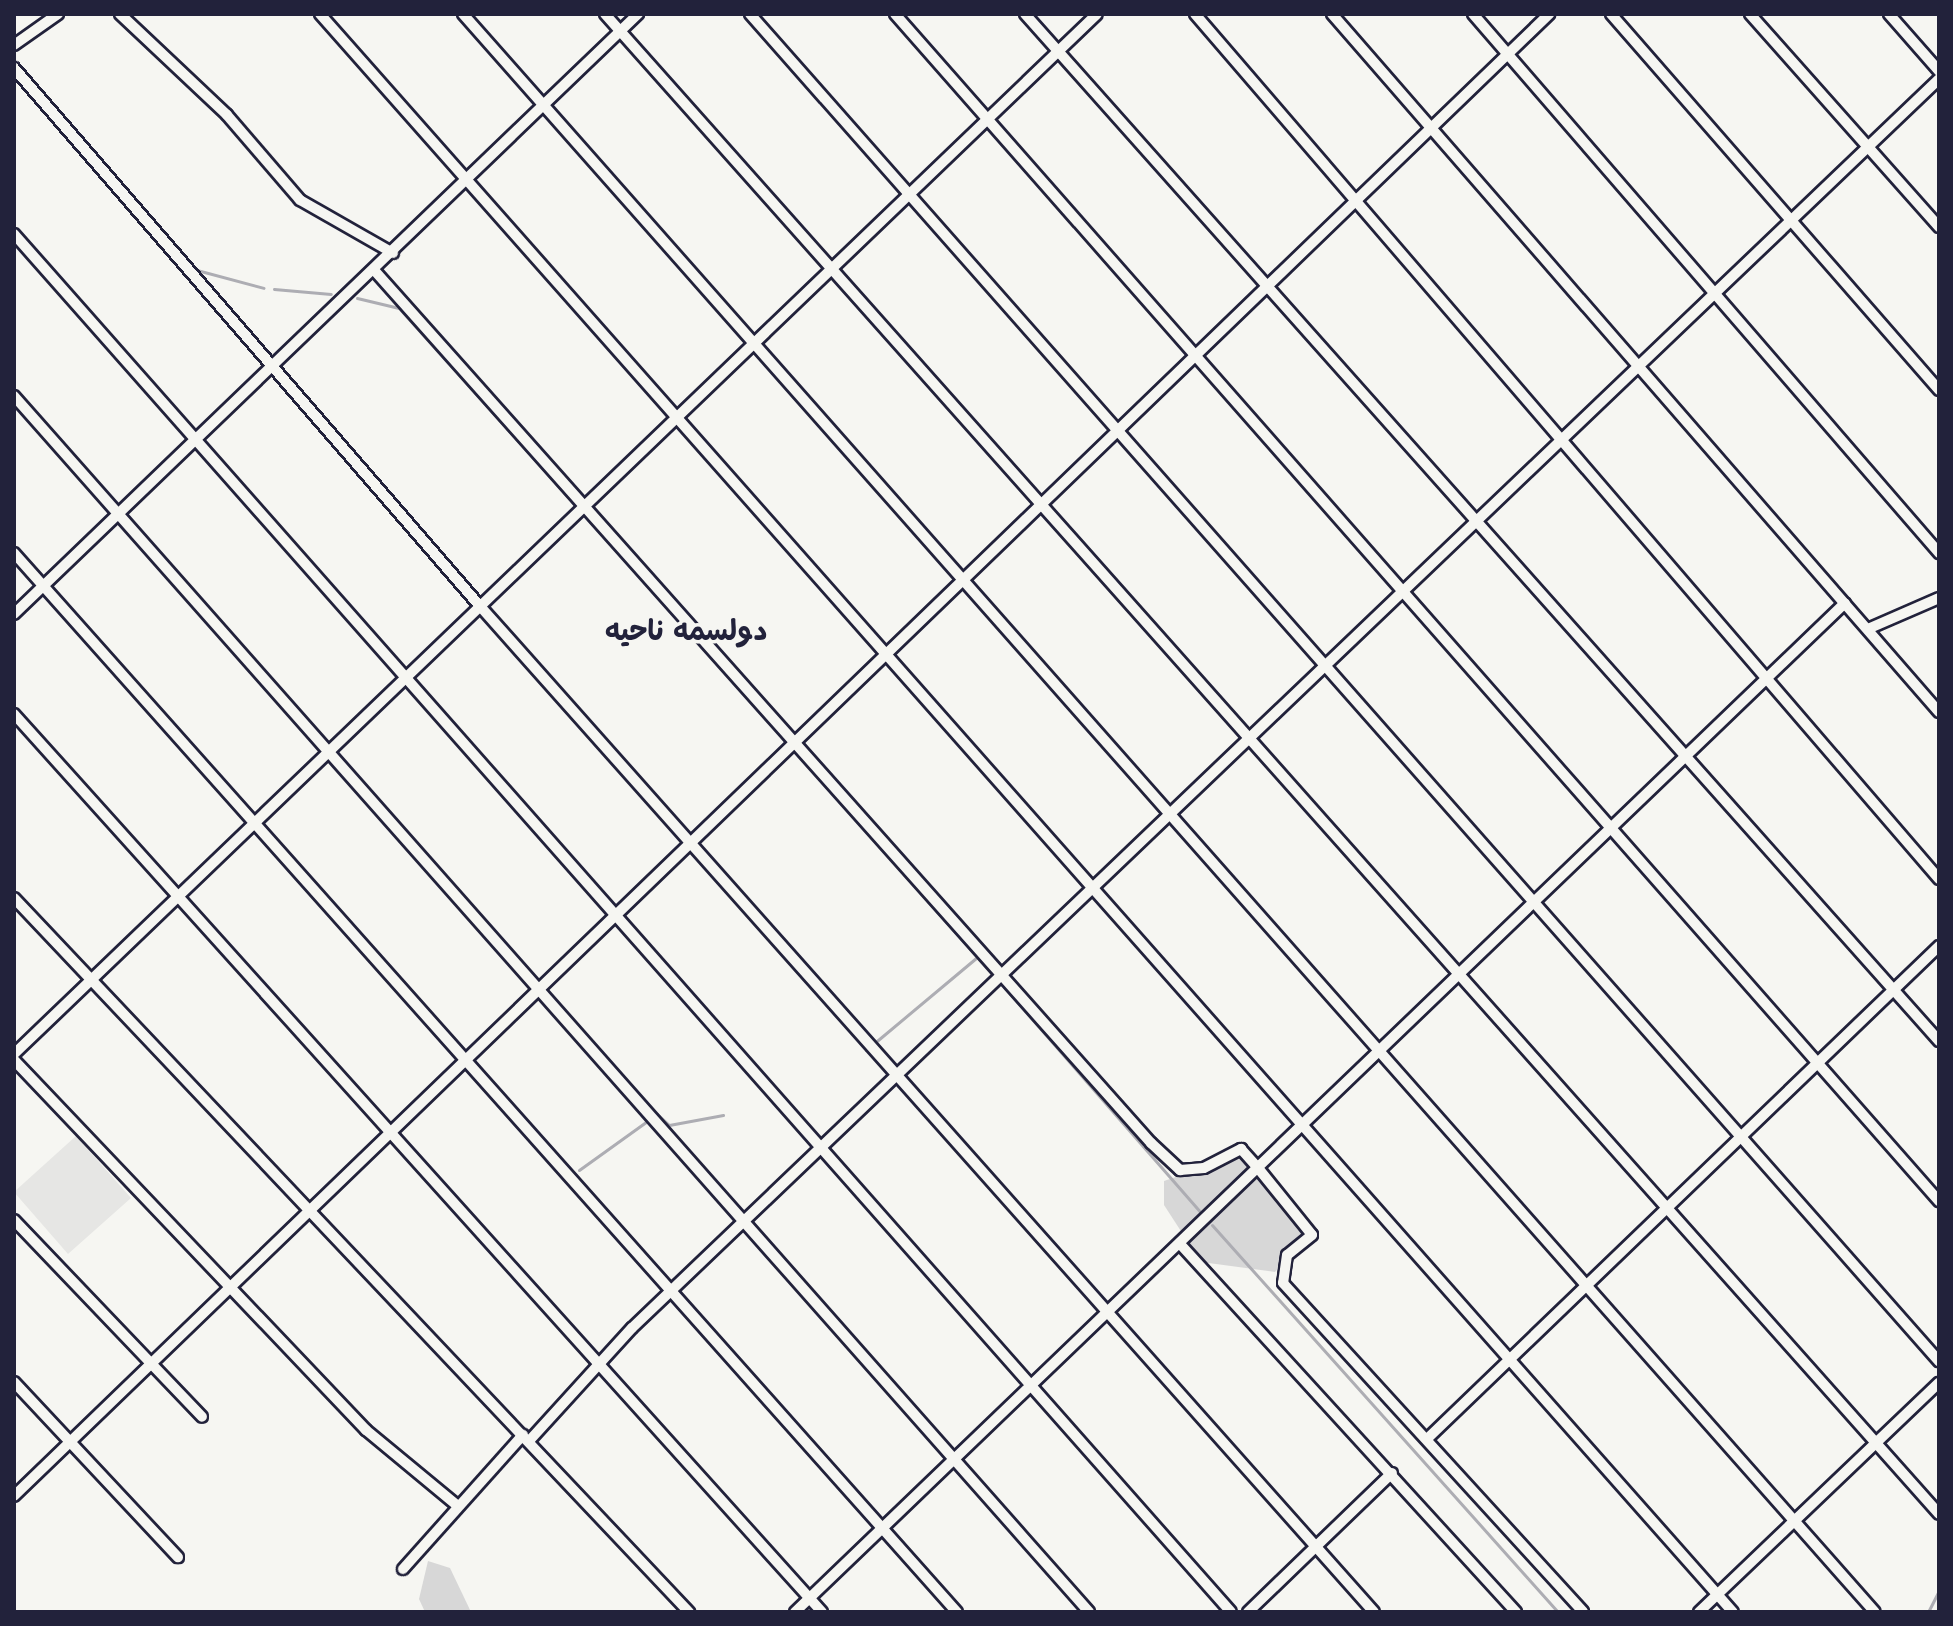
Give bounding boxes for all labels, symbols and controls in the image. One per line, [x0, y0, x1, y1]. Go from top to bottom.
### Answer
district label: دولسمه ناحیه [605, 613, 767, 647]

